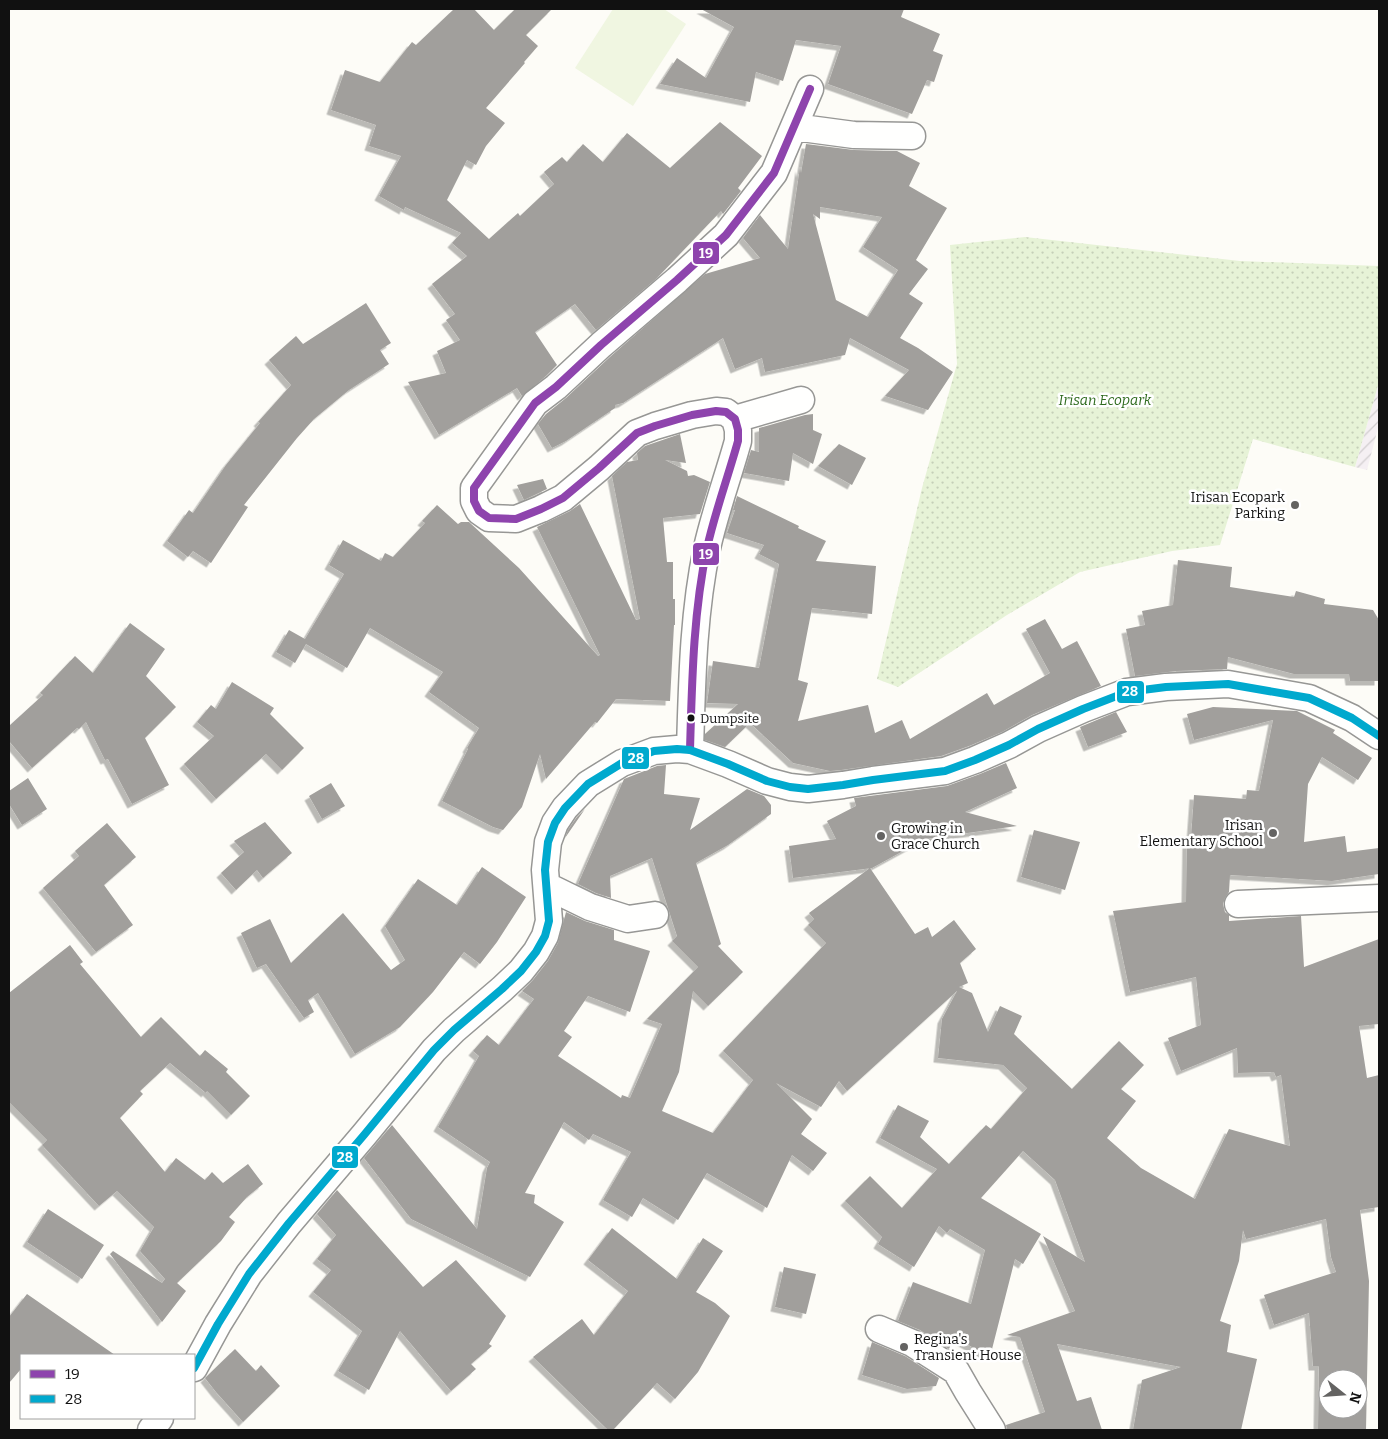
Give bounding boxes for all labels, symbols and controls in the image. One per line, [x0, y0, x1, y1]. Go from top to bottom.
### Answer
line badge: 19 [692, 241, 720, 265]
text: 19 [699, 245, 713, 262]
park label: Irisan Ecopark [1059, 392, 1152, 409]
place label: Irisan Ecopark Parking [1191, 489, 1285, 522]
marker: Irisan Ecopark Parking [1289, 499, 1301, 511]
line badge: 19 [692, 542, 720, 566]
text: 19 [699, 546, 713, 563]
line badge: 28 [1116, 680, 1145, 704]
text: 28 [1122, 683, 1138, 700]
place label: Dumpsite [700, 711, 759, 726]
marker: Dumpsite [686, 713, 696, 723]
line badge: 28 [621, 746, 650, 770]
text: 28 [628, 750, 644, 767]
place label: Irisan Elementary School [1140, 817, 1263, 850]
place label: Growing in Grace Church [891, 820, 980, 853]
marker: Irisan Elementary School [1267, 827, 1279, 839]
marker: Growing in Grace Church [875, 830, 887, 842]
line badge: 28 [331, 1145, 359, 1169]
text: 28 [337, 1149, 353, 1166]
place label: Regina's Transient House [914, 1331, 1021, 1364]
marker: Regina's Transient House [898, 1341, 910, 1353]
legend [20, 1354, 195, 1419]
text: 19 [65, 1365, 80, 1383]
north arrow [1318, 1369, 1368, 1419]
text: 28 [65, 1390, 82, 1408]
text: N [1345, 1390, 1365, 1405]

